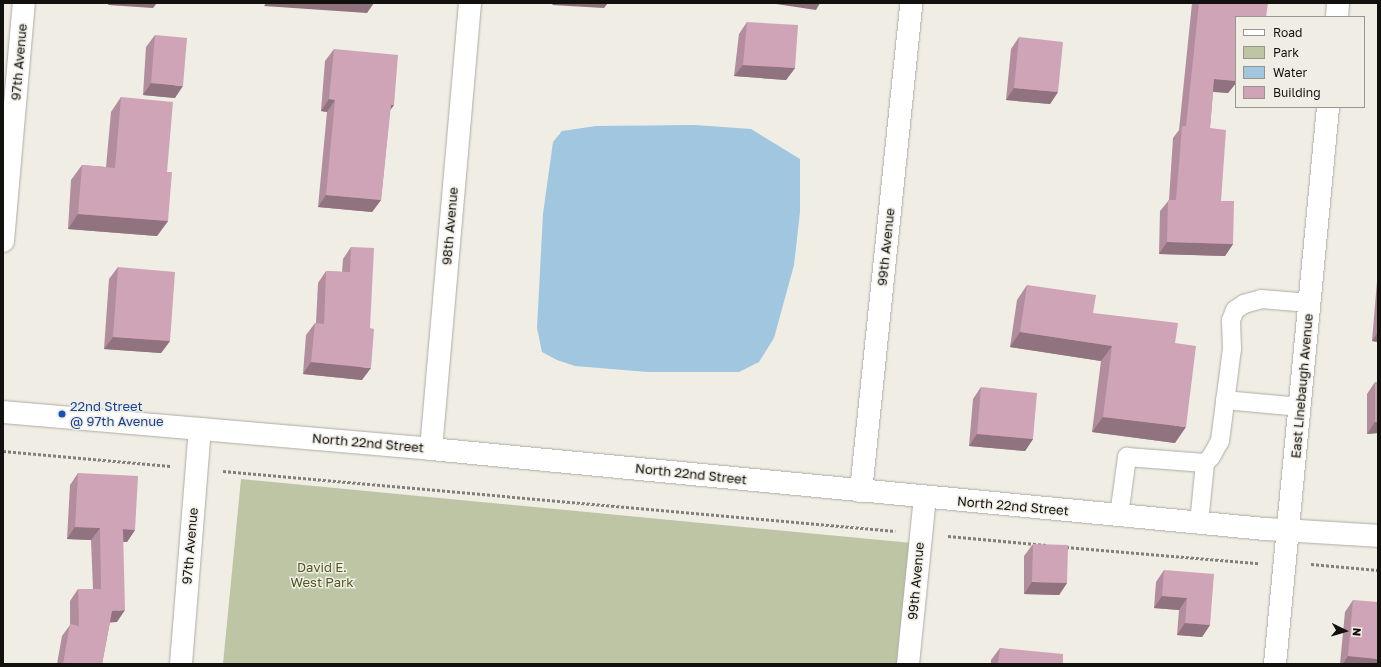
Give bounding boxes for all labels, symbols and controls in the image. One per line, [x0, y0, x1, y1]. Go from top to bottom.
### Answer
legend [1235, 16, 1365, 108]
street label: 97th Avenue [8, 23, 30, 101]
text: Road [1273, 25, 1302, 40]
text: Park [1273, 45, 1299, 60]
text: Water [1273, 65, 1307, 80]
text: Building [1273, 85, 1321, 100]
street label: 98th Avenue [439, 186, 461, 266]
street label: 99th Avenue [874, 207, 898, 287]
street label: East Linebaugh Avenue [1288, 313, 1316, 459]
place label: 22nd Street @ 97th Avenue [70, 399, 164, 430]
marker: 22nd Street @ 97th Avenue [57, 409, 67, 419]
street label: North 22nd Street [311, 430, 425, 456]
street label: North 22nd Street [634, 460, 748, 488]
street label: North 22nd Street [956, 493, 1070, 519]
street label: 97th Avenue [179, 507, 201, 585]
street label: 99th Avenue [905, 541, 927, 621]
park label: David E. West Park [291, 560, 353, 591]
north arrow [1325, 611, 1365, 651]
text: N [1351, 627, 1364, 637]

